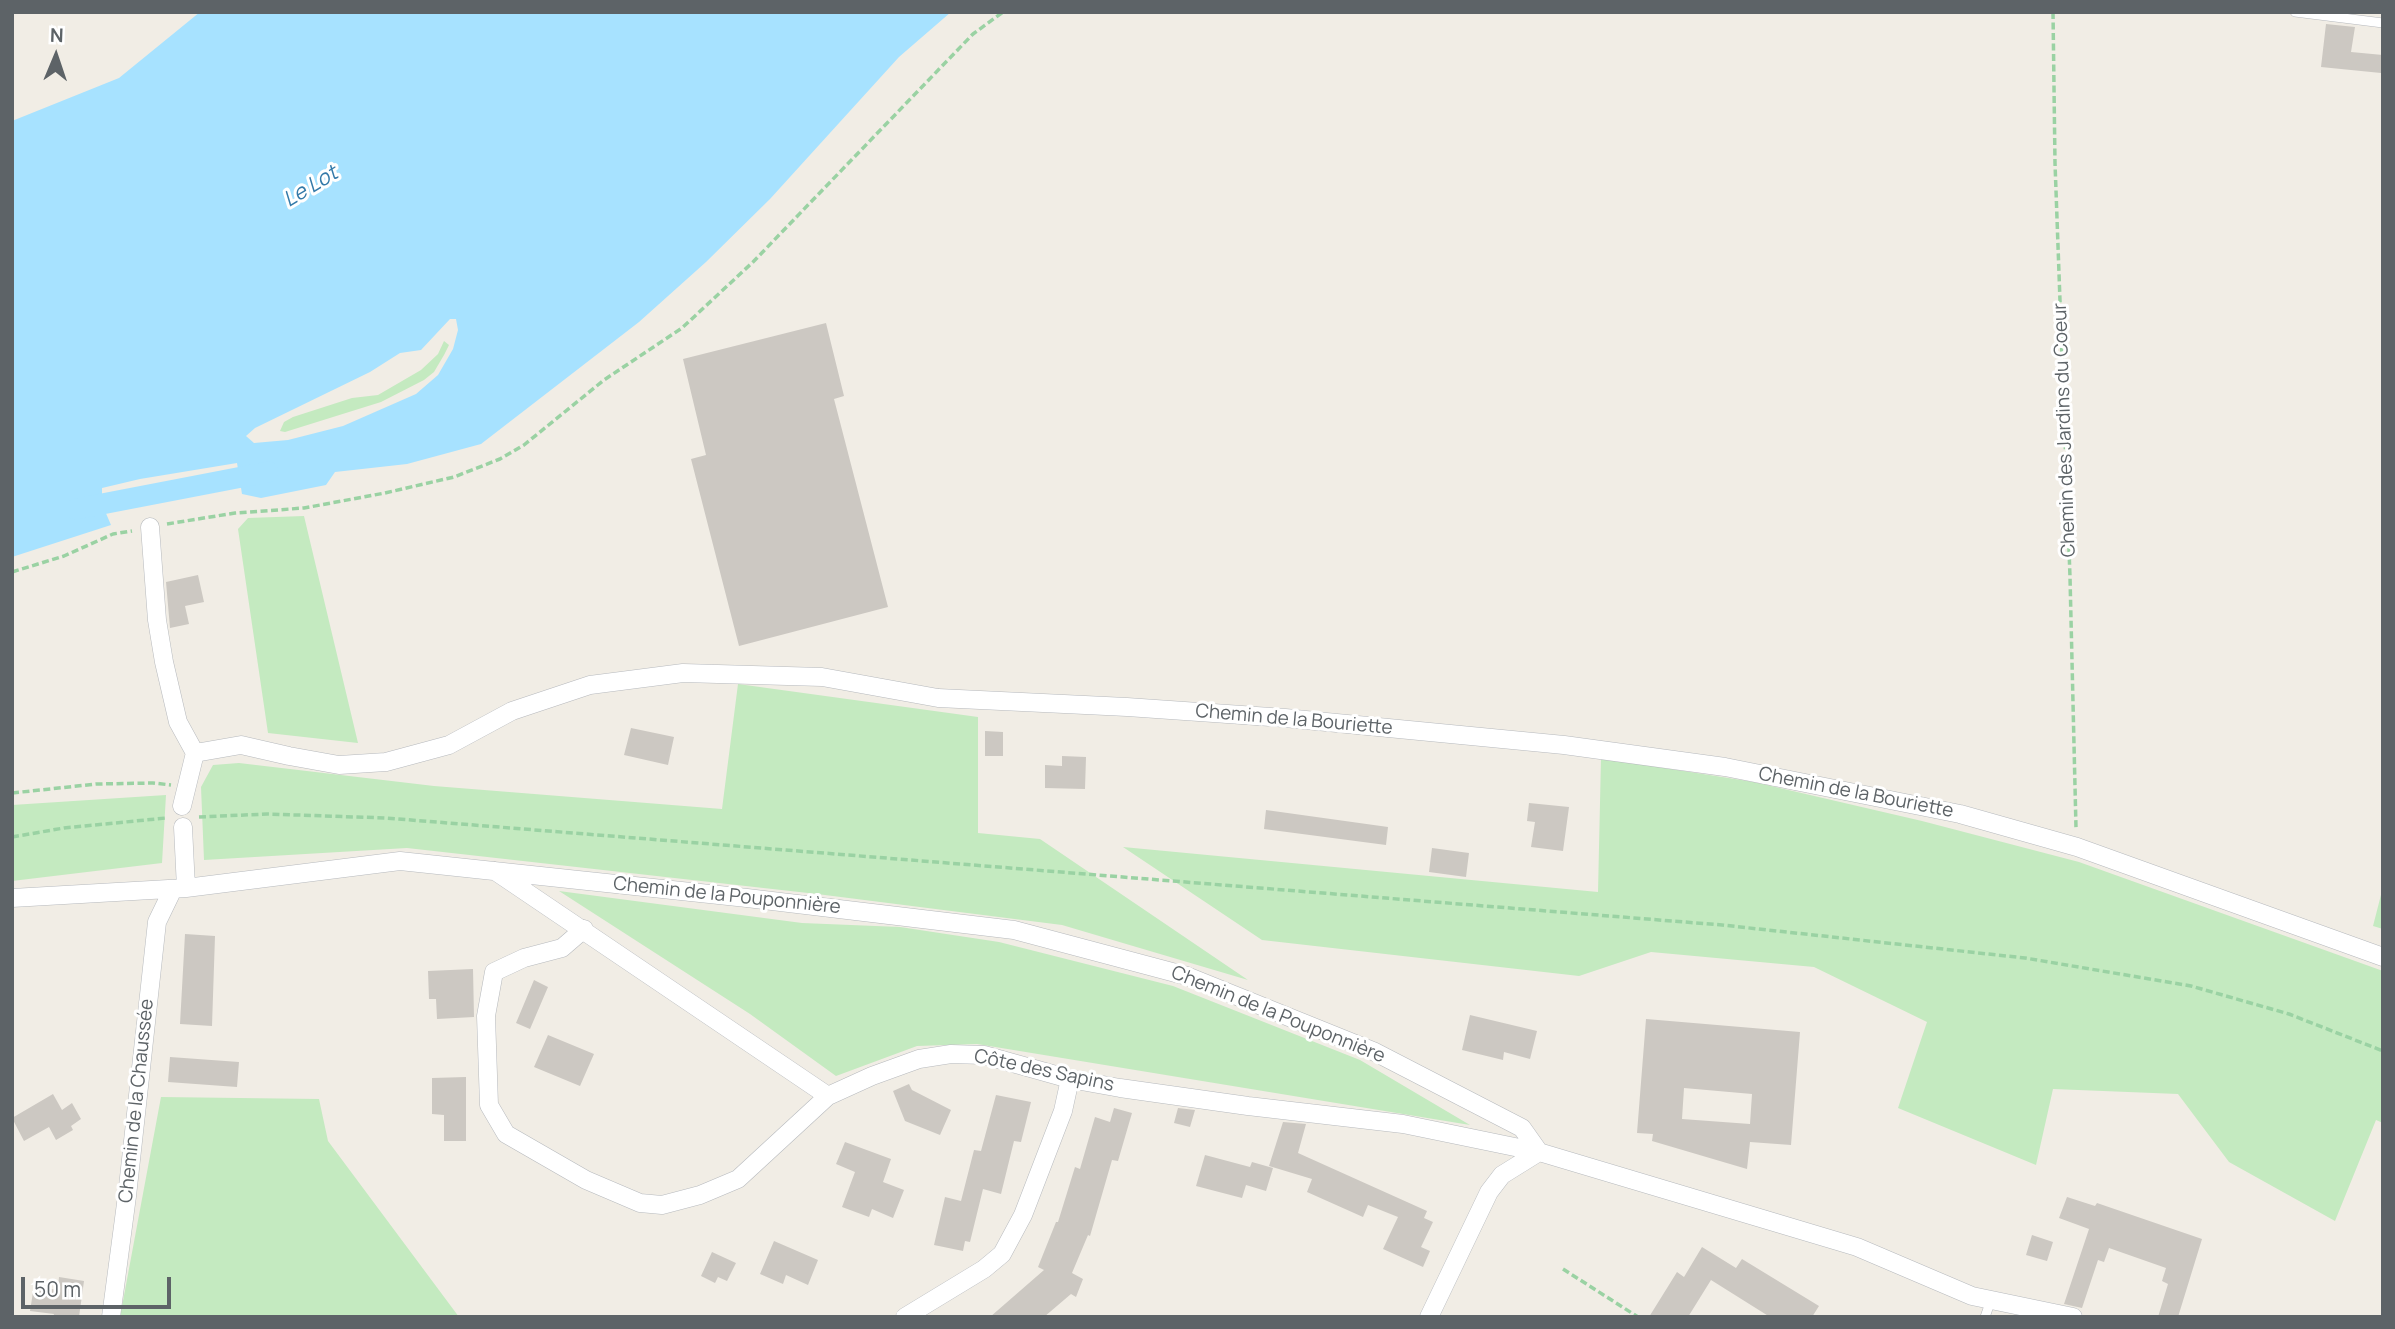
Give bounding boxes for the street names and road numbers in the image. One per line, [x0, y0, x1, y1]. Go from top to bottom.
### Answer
street label: Chemin des Jardins du Coeur [2049, 302, 2081, 558]
street label: Chemin de la Bouriette [1194, 700, 1394, 740]
street label: Chemin de la Bouriette [1757, 763, 1955, 823]
street label: Chemin de la Pouponnière [612, 873, 842, 919]
street label: Chemin de la Pouponnière [1168, 962, 1388, 1068]
street label: Chemin de la Chaussée [115, 998, 159, 1204]
street label: Côte des Sapins [972, 1045, 1116, 1097]

